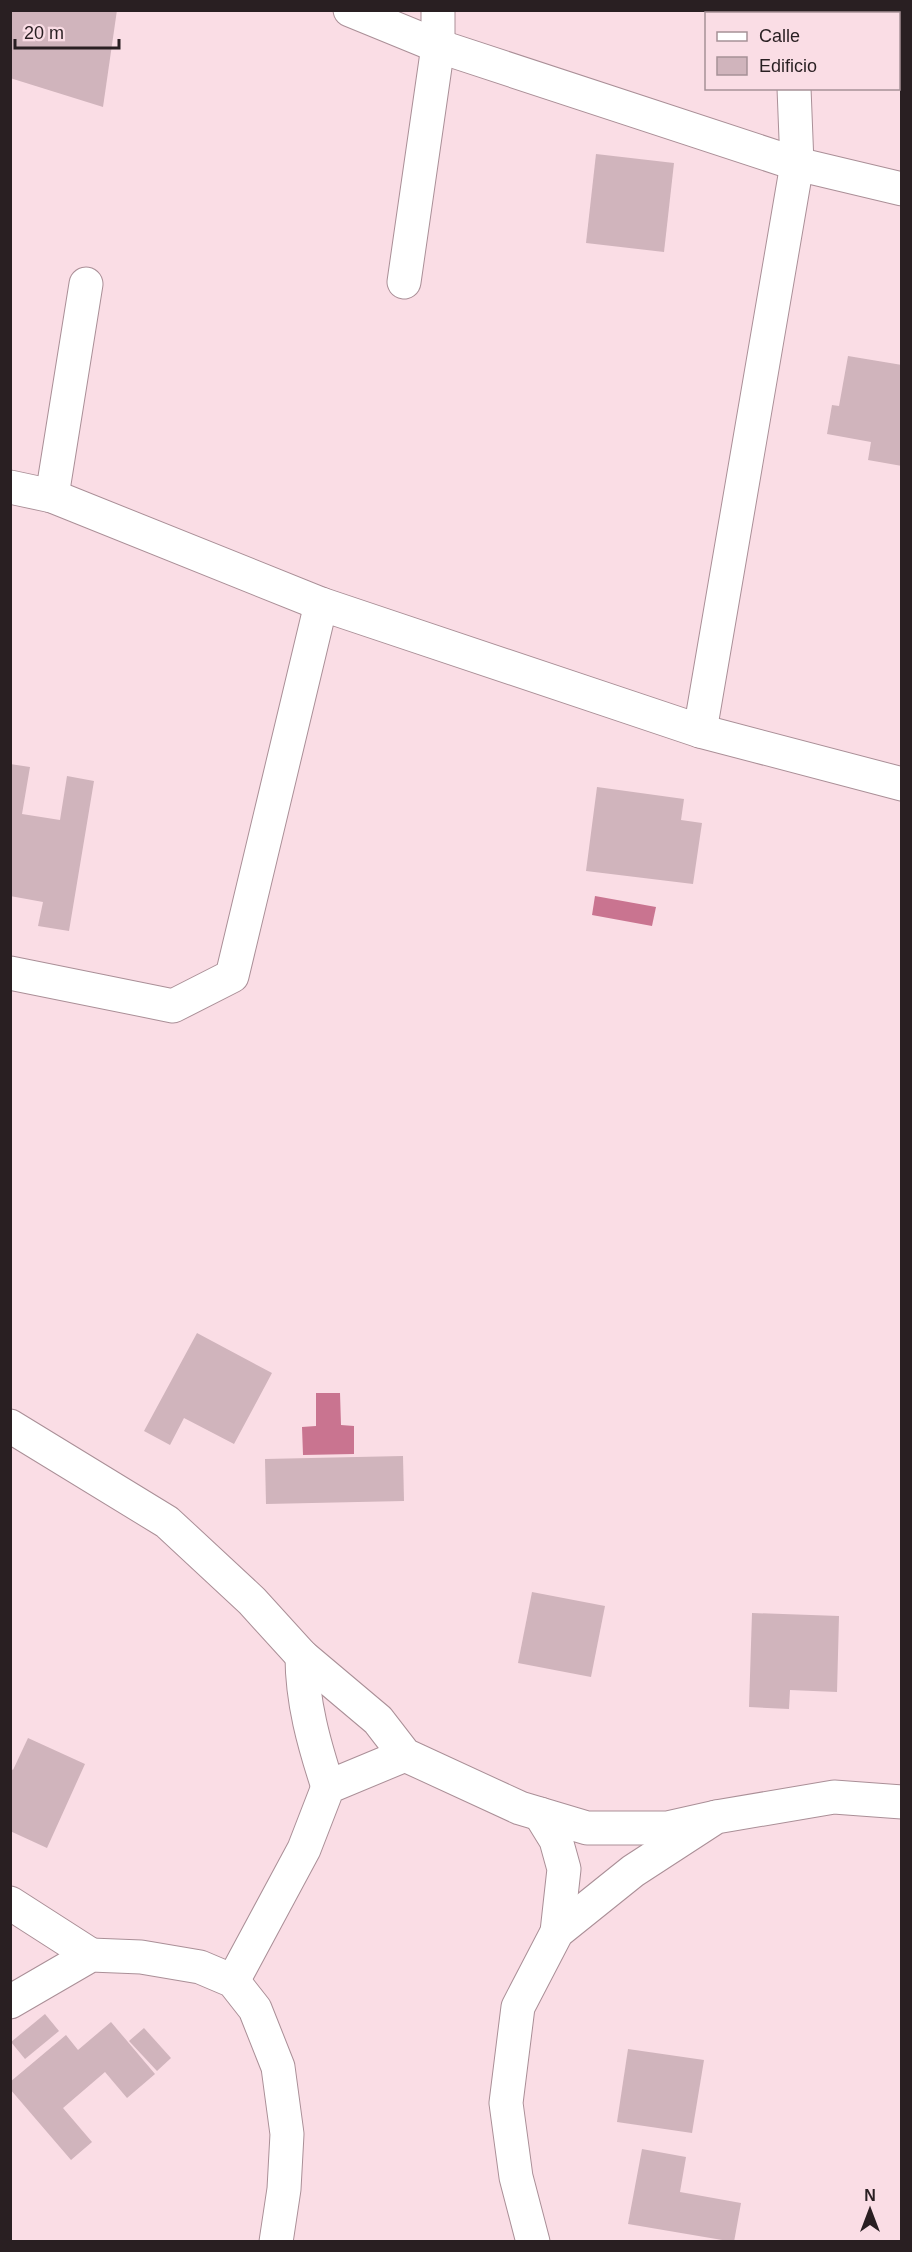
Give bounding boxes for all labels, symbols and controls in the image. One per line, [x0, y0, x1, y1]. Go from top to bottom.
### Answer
scale bar [15, 12, 118, 50]
legend [705, 12, 900, 90]
text: 20 m [24, 23, 64, 43]
text: Calle [759, 26, 800, 46]
text: Edificio [759, 56, 817, 76]
north arrow [840, 2180, 900, 2240]
text: N [864, 2187, 876, 2204]

